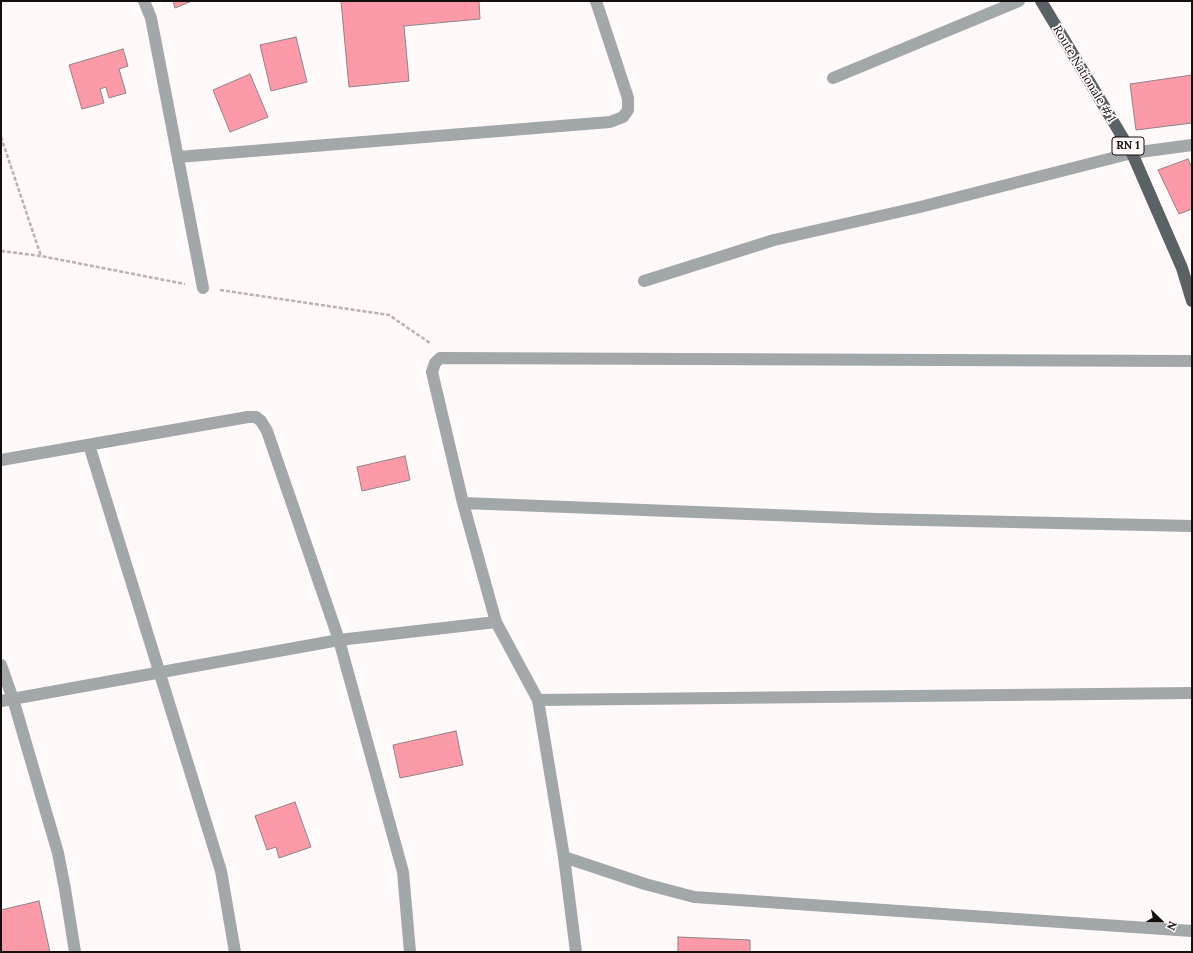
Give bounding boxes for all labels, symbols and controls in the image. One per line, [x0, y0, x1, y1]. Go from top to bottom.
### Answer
street label: Route Nationale # 1 [1049, 23, 1119, 125]
road number: RN 1 [1112, 137, 1144, 155]
north arrow [1141, 901, 1181, 941]
text: N [1164, 919, 1180, 932]

